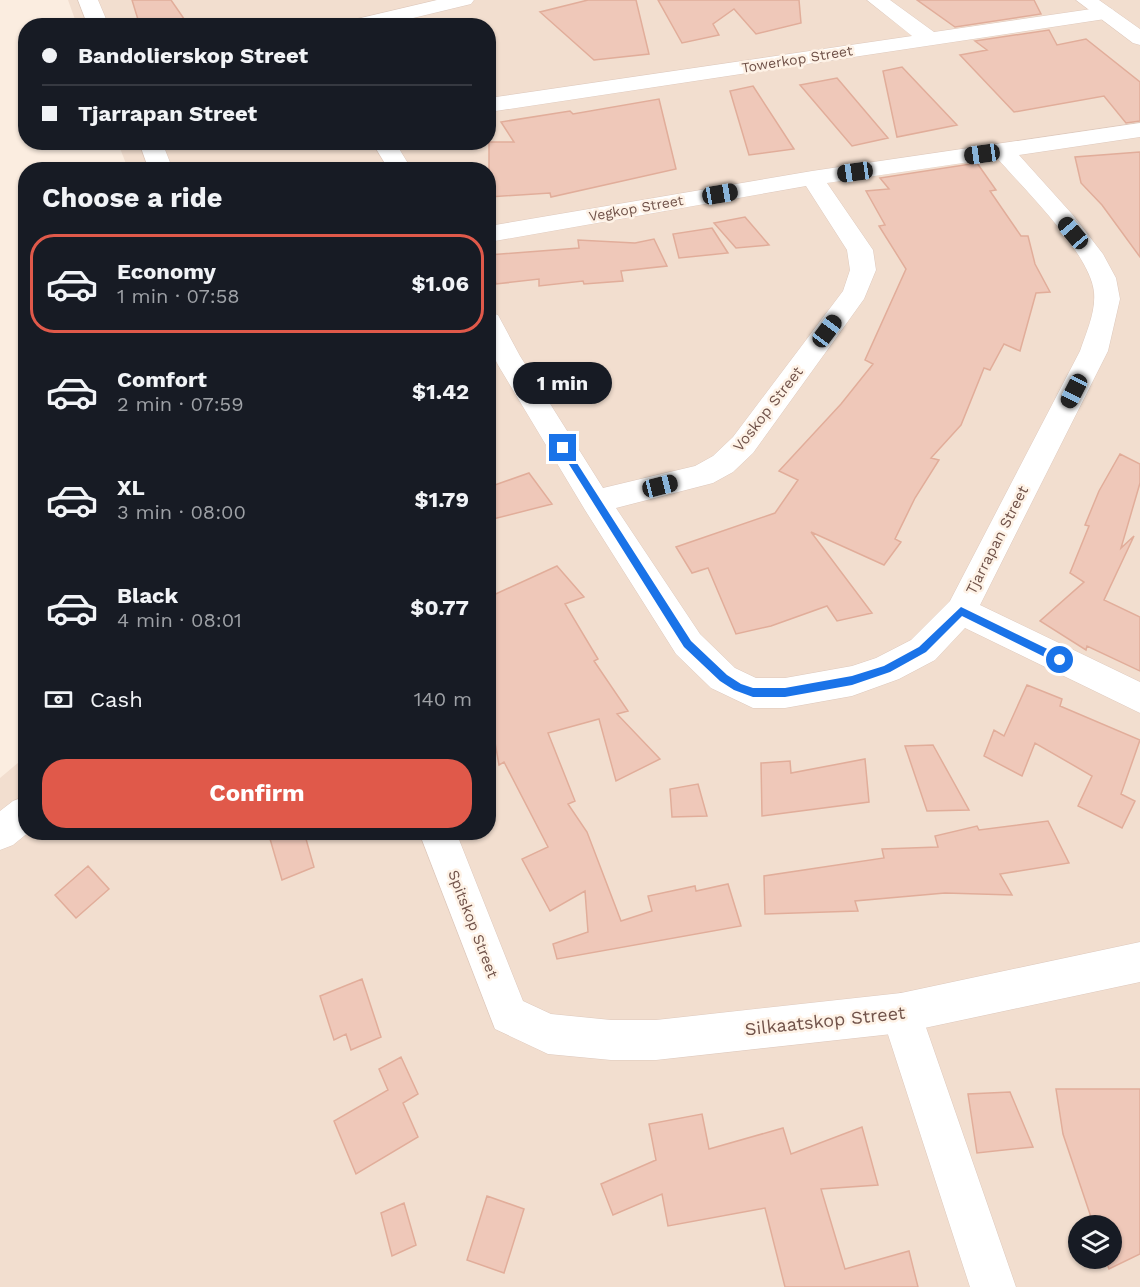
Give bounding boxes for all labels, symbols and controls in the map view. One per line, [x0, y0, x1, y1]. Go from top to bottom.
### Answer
street label: Towerkop Street [740, 42, 854, 76]
text: Bandolierskop Street [78, 43, 308, 68]
text: Tjarrapan Street [78, 101, 257, 126]
car [963, 143, 1001, 165]
car [836, 161, 874, 183]
text: Choose a ride [42, 182, 222, 214]
car [701, 182, 739, 206]
street label: Vegkop Street [587, 192, 685, 224]
car [1055, 213, 1091, 253]
icon: car [45, 257, 99, 311]
text: Economy [117, 259, 216, 284]
text: $1.06 [412, 271, 469, 296]
text: 1 min · 07:58 [117, 284, 240, 308]
car [809, 311, 845, 351]
callout: 1 min [514, 361, 612, 403]
street label: Voskop Street [729, 362, 807, 455]
icon: car [45, 365, 99, 419]
text: Comfort [117, 367, 207, 392]
text: 1 min [537, 371, 588, 395]
car [1058, 371, 1090, 411]
text: $1.42 [412, 379, 469, 404]
text: 2 min · 07:59 [117, 392, 244, 416]
route end [549, 434, 576, 461]
icon: car [45, 473, 99, 527]
car [640, 473, 680, 499]
text: XL [117, 475, 145, 500]
street label: Tjarrapan Street [962, 482, 1032, 597]
text: $1.79 [415, 487, 469, 512]
text: 3 min · 08:00 [117, 500, 246, 524]
icon: car [45, 581, 99, 635]
text: Black [117, 583, 178, 608]
text: $0.77 [410, 595, 469, 620]
text: 4 min · 08:01 [117, 608, 242, 632]
route start [1046, 646, 1073, 673]
icon: cash [42, 683, 75, 716]
text: Cash [90, 687, 143, 712]
text: 140 m [414, 687, 472, 711]
button: Confirm [42, 759, 472, 828]
street label: Spitskop Street [444, 868, 502, 981]
street label: Silkaatskop Street [744, 1002, 907, 1039]
map controls [1068, 1215, 1122, 1269]
button: layers [1068, 1215, 1122, 1269]

